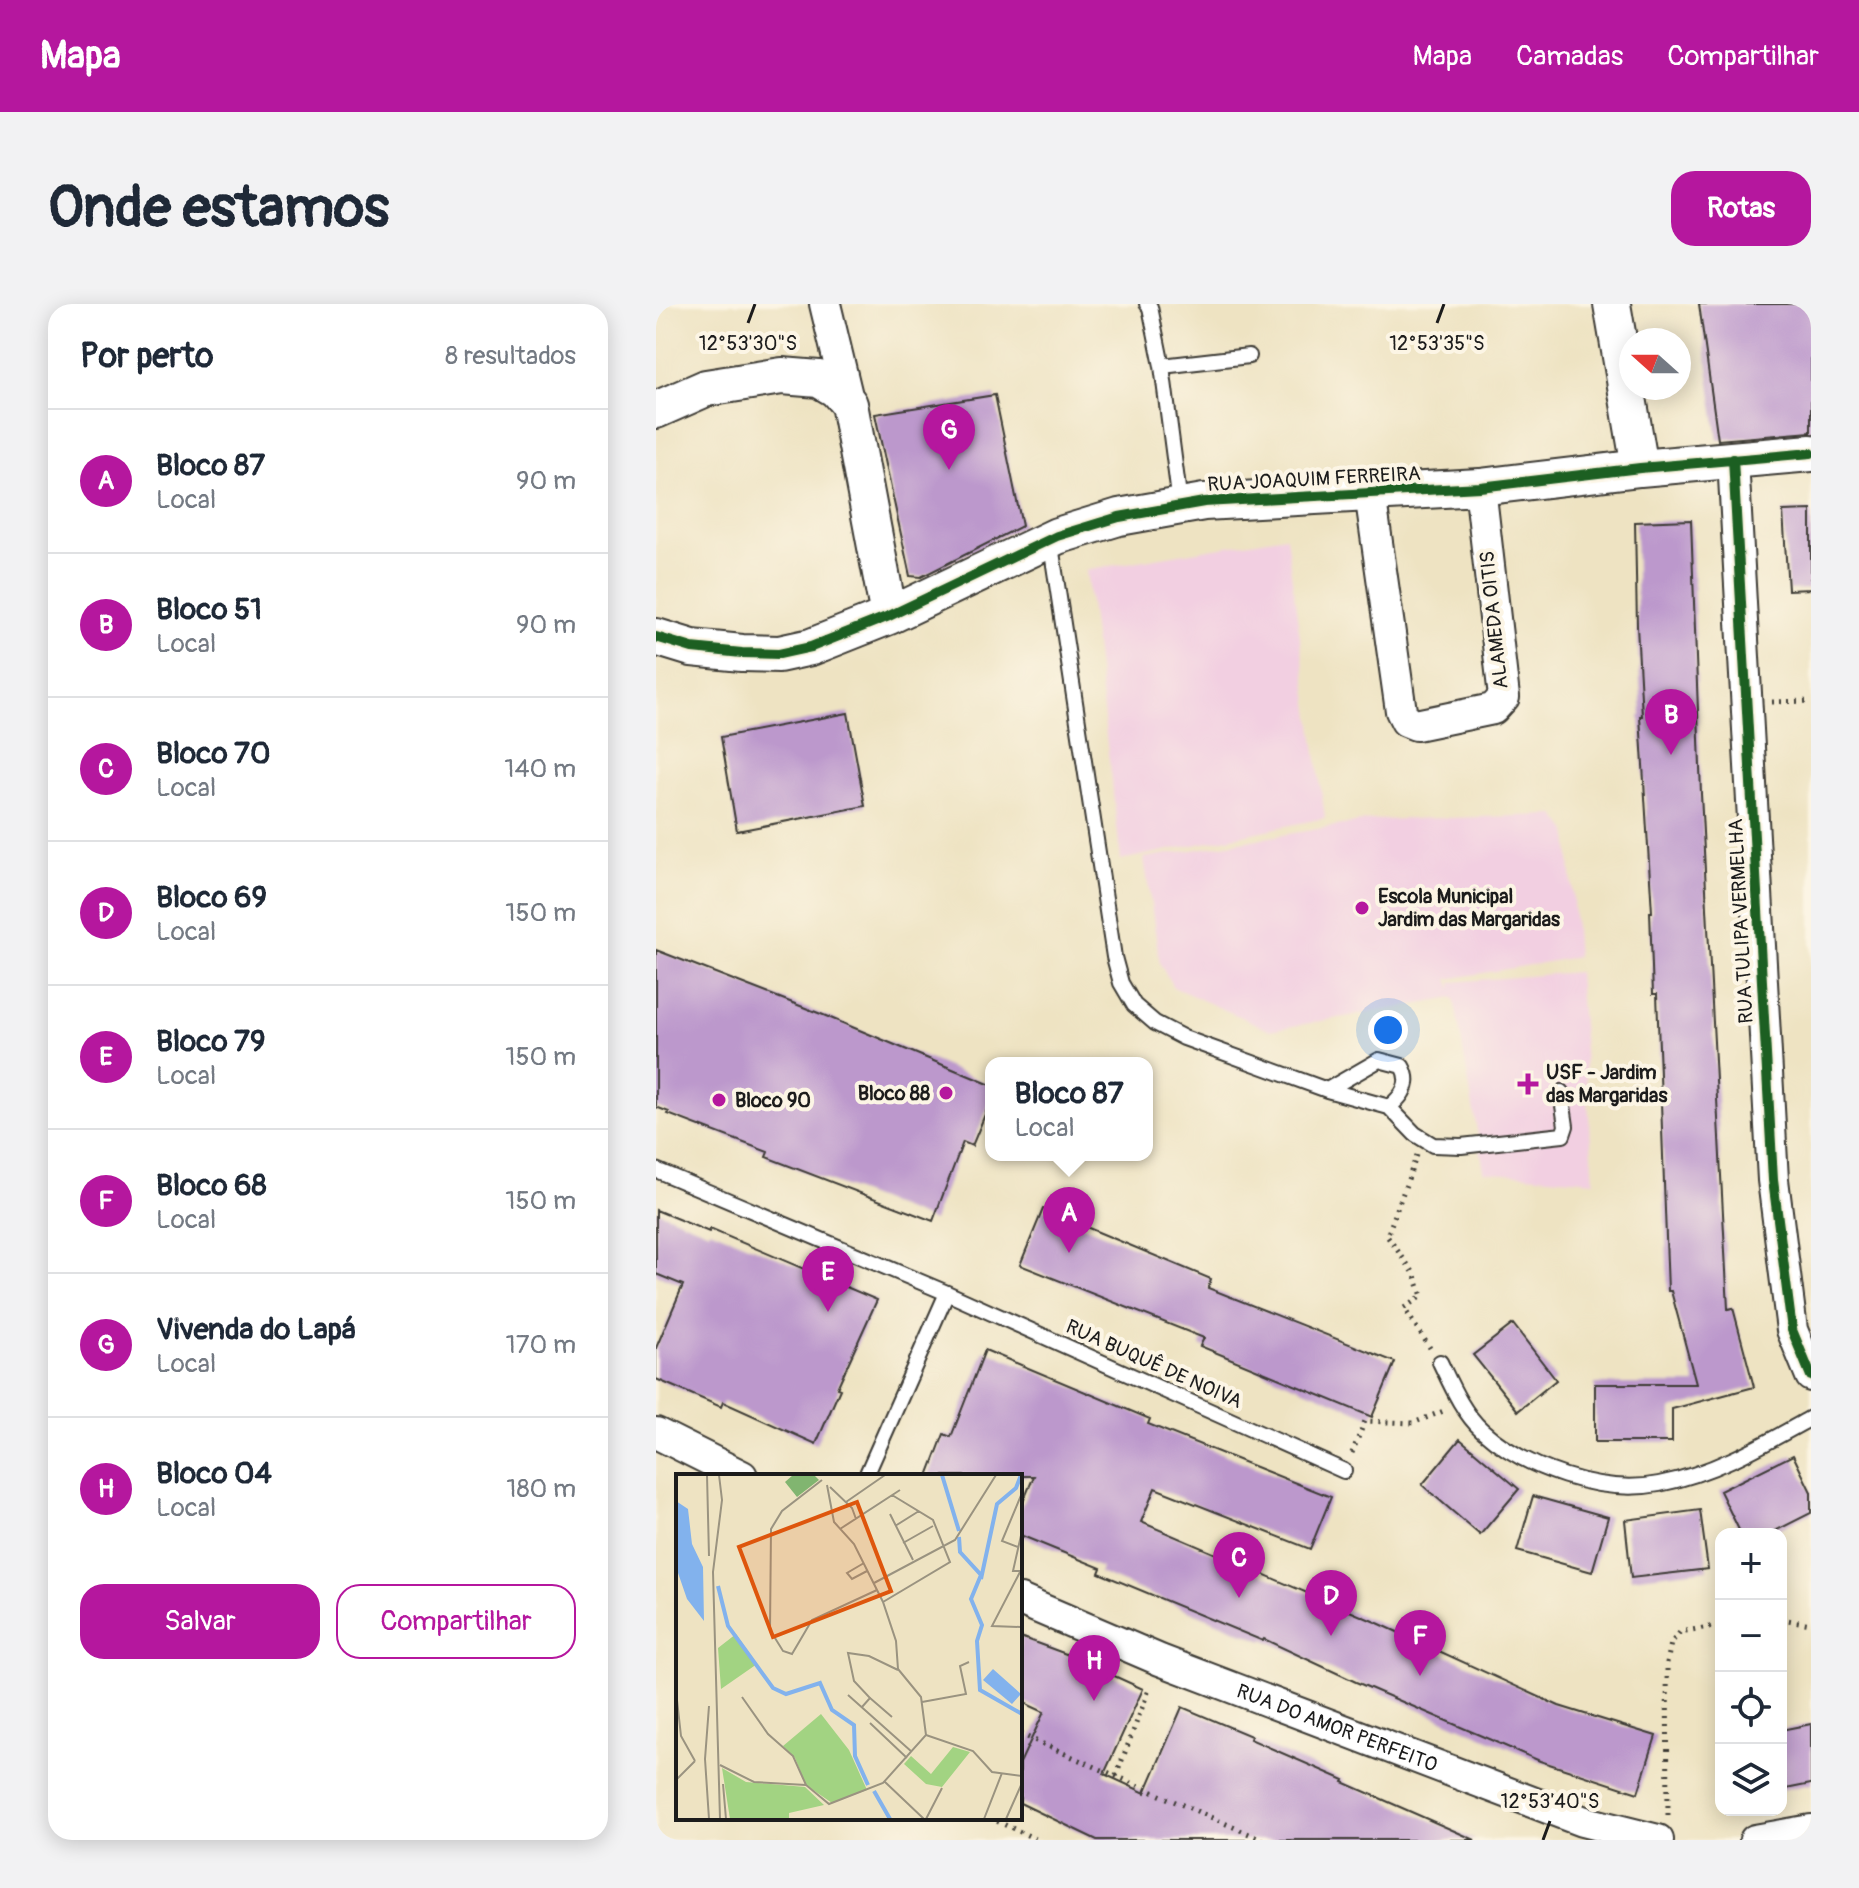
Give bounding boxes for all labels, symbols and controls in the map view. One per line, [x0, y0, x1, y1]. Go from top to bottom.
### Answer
text: Mapa [40, 32, 121, 80]
text: Mapa [1412, 39, 1472, 74]
text: Camadas [1516, 39, 1623, 74]
text: Compartilhar [1667, 39, 1819, 74]
button: Rotas [1671, 171, 1811, 246]
text: Onde estamos [48, 174, 389, 243]
north arrow [1619, 328, 1691, 400]
text: 12°53'30"S [699, 331, 797, 356]
text: 12°53'35"S [1389, 331, 1485, 356]
text: Por perto [80, 335, 213, 378]
text: 8 resultados [445, 340, 576, 372]
pin: G [923, 404, 975, 470]
text: Bloco 87 [156, 447, 265, 484]
street label: RUA JOAQUIM FERREIRA [1207, 461, 1421, 497]
text: A [98, 465, 114, 497]
text: 90 m [516, 465, 576, 497]
text: Local [156, 484, 216, 516]
street label: ALAMEDA OITIS [1474, 550, 1514, 690]
text: Bloco 51 [156, 591, 262, 628]
text: B [99, 609, 113, 641]
text: 90 m [516, 609, 576, 641]
text: Local [156, 628, 216, 660]
pin: B [1645, 689, 1697, 755]
text: Bloco 70 [156, 735, 270, 772]
text: C [98, 753, 114, 785]
text: 140 m [504, 753, 576, 785]
text: Local [156, 772, 216, 804]
street label: RUA TULIPA VERMELHA [1723, 818, 1759, 1024]
text: Bloco 69 [156, 879, 267, 916]
place label: Escola Municipal Jardim das Margaridas [1378, 884, 1560, 932]
text: D [98, 897, 114, 929]
text: 150 m [505, 897, 576, 929]
marker: Escola Municipal Jardim das Margaridas [1353, 899, 1371, 917]
text: Local [156, 916, 216, 948]
your location [1368, 1010, 1408, 1050]
text: Bloco 79 [156, 1023, 265, 1060]
text: E [99, 1041, 113, 1073]
text: 150 m [505, 1041, 576, 1073]
popup [985, 1057, 1153, 1161]
text: Local [156, 1060, 216, 1092]
place label: USF - Jardim das Margaridas [1546, 1060, 1667, 1108]
marker: USF - Jardim das Margaridas [1517, 1073, 1539, 1095]
text: Bloco 87 [1014, 1075, 1124, 1112]
place label: Bloco 88 [858, 1081, 930, 1106]
marker: Bloco 88 [937, 1084, 955, 1102]
place label: Bloco 90 [735, 1088, 811, 1113]
marker: Bloco 90 [710, 1091, 728, 1109]
text: Local [1014, 1112, 1075, 1144]
text: Bloco 68 [156, 1167, 267, 1204]
text: F [98, 1185, 114, 1217]
text: 150 m [505, 1185, 576, 1217]
pin: A [1043, 1187, 1095, 1253]
text: Local [156, 1204, 216, 1236]
pin: E [802, 1246, 854, 1312]
text: Vivenda do Lapá [156, 1311, 356, 1348]
street label: RUA BUQUÊ DE NOIVA [1062, 1314, 1246, 1414]
text: G [97, 1329, 115, 1361]
text: 170 m [506, 1329, 576, 1361]
text: Local [156, 1348, 216, 1380]
text: Bloco 04 [156, 1455, 272, 1492]
text: H [98, 1473, 114, 1505]
text: 180 m [506, 1473, 576, 1505]
inset map [676, 1474, 1022, 1820]
text: Local [156, 1492, 216, 1524]
map controls [1715, 1528, 1787, 1816]
button: + [1715, 1528, 1787, 1600]
pin: C [1213, 1532, 1265, 1598]
pin: D [1305, 1570, 1357, 1636]
button: Salvar [80, 1584, 320, 1659]
button: Compartilhar [336, 1584, 576, 1659]
button: − [1715, 1600, 1787, 1672]
pin: F [1394, 1610, 1446, 1676]
pin: H [1068, 1635, 1120, 1701]
button: locate [1715, 1672, 1787, 1744]
street label: RUA DO AMOR PERFEITO [1233, 1678, 1441, 1777]
button: layers [1715, 1744, 1787, 1816]
text: 12°53'40"S [1501, 1789, 1599, 1814]

